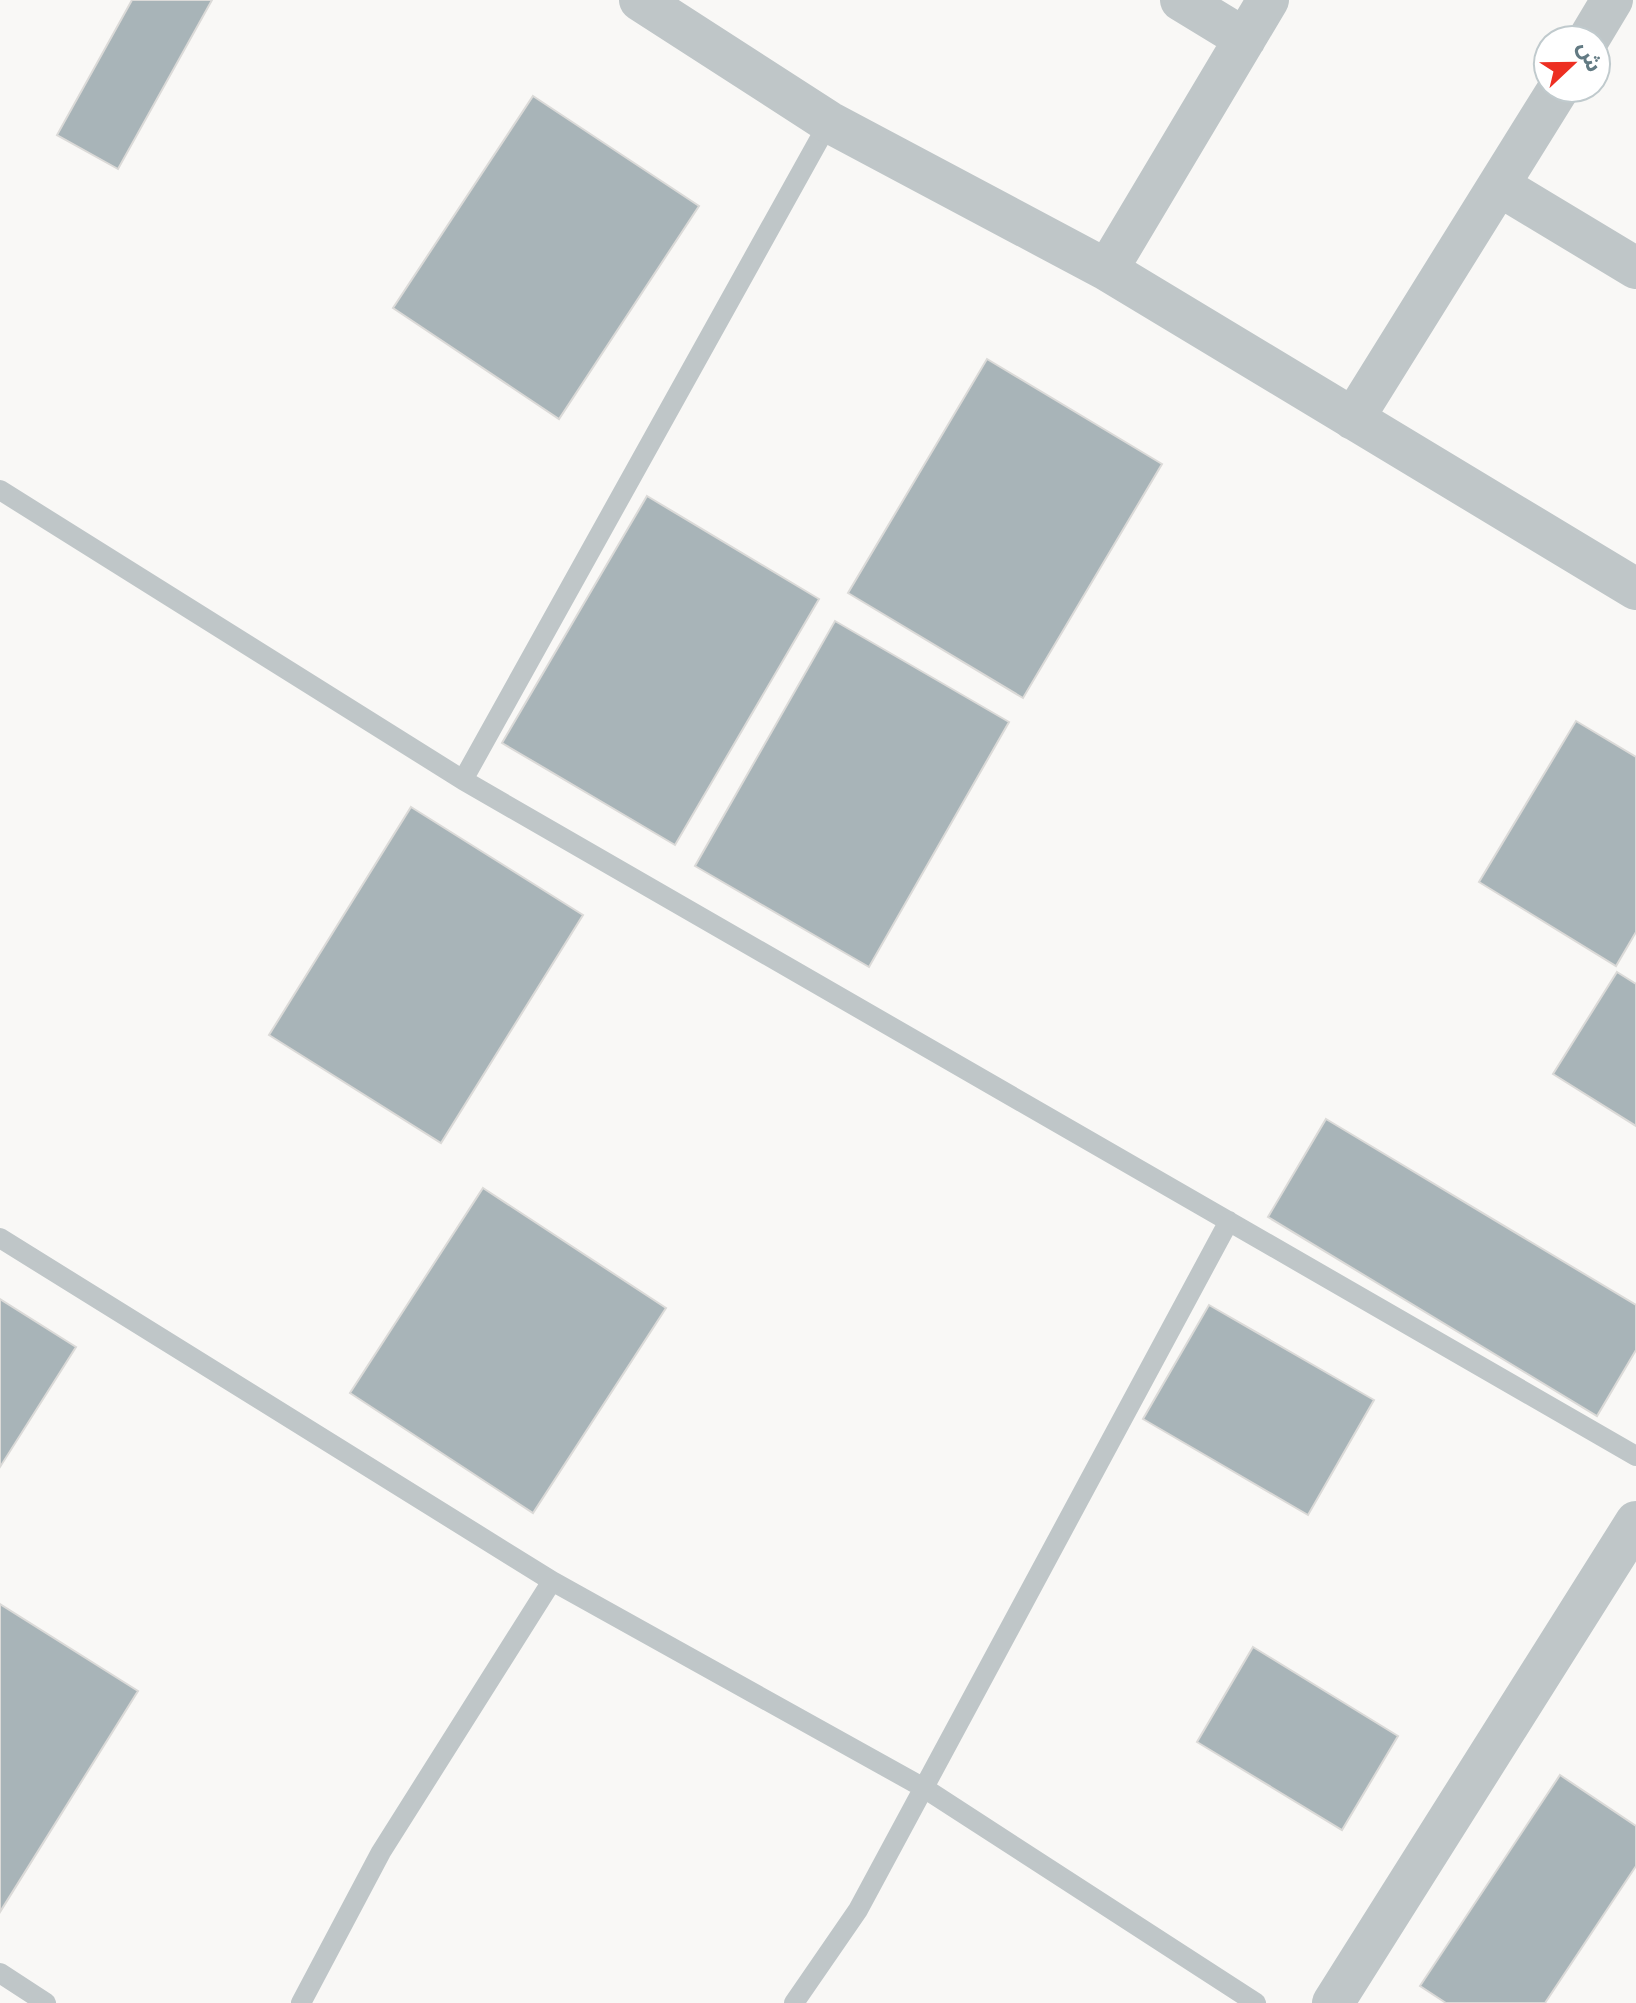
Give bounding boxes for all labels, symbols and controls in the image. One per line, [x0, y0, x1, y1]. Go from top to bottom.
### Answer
north arrow [1532, 24, 1612, 104]
text: ش [1573, 37, 1609, 75]

